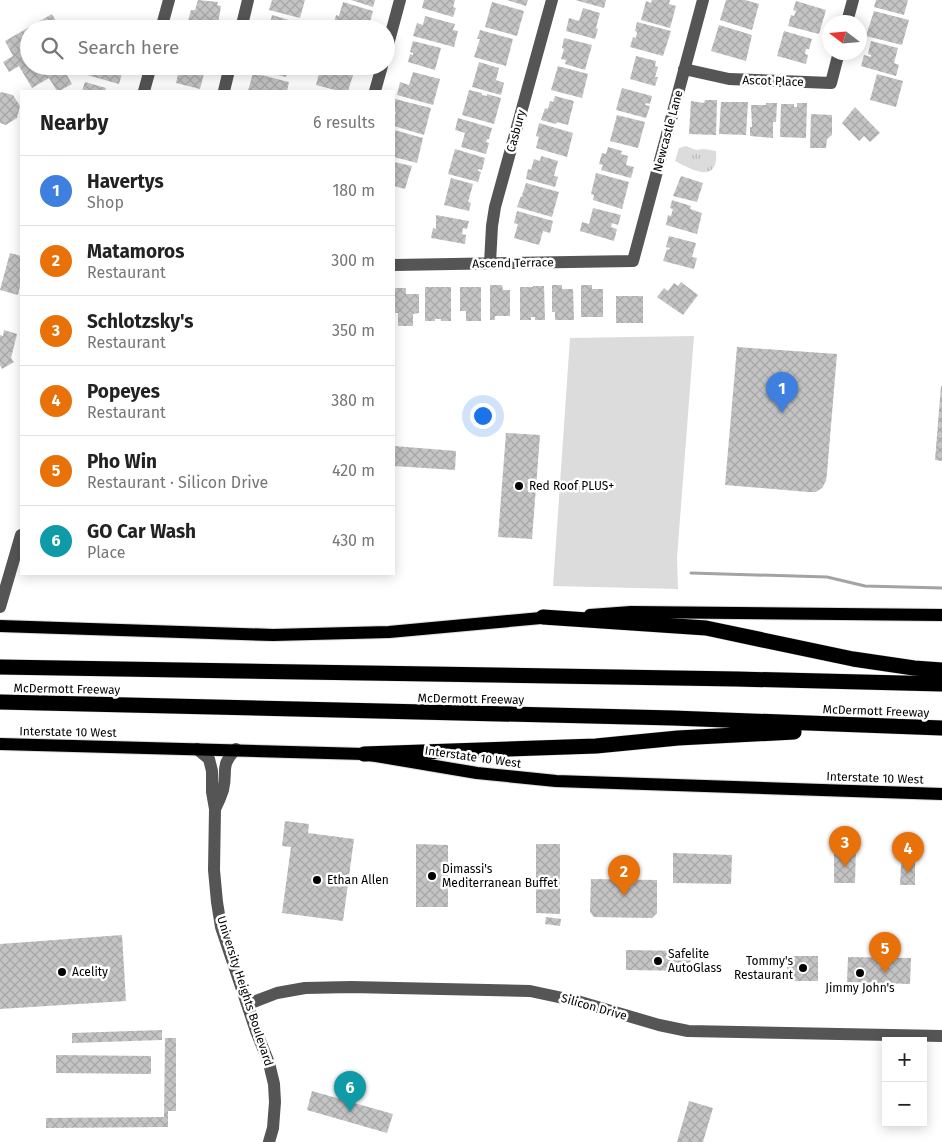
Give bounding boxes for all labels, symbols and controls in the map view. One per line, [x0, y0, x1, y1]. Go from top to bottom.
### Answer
north arrow [822, 15, 867, 60]
search box [20, 20, 395, 75]
icon: search [38, 34, 66, 62]
text: Search here [78, 36, 179, 59]
street label: Ascot Place [742, 73, 804, 89]
street label: Newcastle Lane [650, 88, 686, 174]
street label: Casbury [504, 108, 528, 154]
text: Nearby [40, 110, 108, 136]
text: 6 results [313, 113, 375, 132]
text: Havertys [87, 170, 164, 193]
text: 1 [52, 181, 60, 200]
text: 180 m [332, 181, 375, 200]
text: Shop [87, 193, 124, 212]
text: Matamoros [87, 240, 184, 263]
text: 2 [52, 251, 60, 270]
text: 300 m [331, 251, 375, 270]
street label: Ascend Terrace [472, 255, 554, 271]
text: Restaurant [87, 263, 166, 282]
text: Schlotzsky's [87, 310, 193, 333]
text: 3 [52, 321, 60, 340]
text: 350 m [332, 321, 375, 340]
text: Restaurant [87, 333, 166, 352]
pin: 1 [766, 372, 798, 413]
text: Popeyes [87, 380, 160, 403]
text: 4 [51, 391, 61, 410]
text: 380 m [331, 391, 375, 410]
text: Restaurant [87, 403, 166, 422]
your location [470, 403, 496, 429]
text: Pho Win [87, 450, 157, 473]
text: 5 [52, 461, 60, 480]
text: 420 m [332, 461, 375, 480]
text: Restaurant · Silicon Drive [87, 473, 268, 492]
place label: Red Roof PLUS+ [529, 479, 614, 493]
marker: Red Roof PLUS+ [513, 480, 525, 492]
text: GO Car Wash [87, 520, 196, 543]
text: 6 [51, 531, 61, 550]
text: 430 m [332, 531, 375, 550]
text: Place [87, 543, 126, 562]
street label: McDermott Freeway [14, 681, 121, 697]
street label: McDermott Freeway [418, 691, 525, 707]
street label: McDermott Freeway [822, 702, 930, 720]
street label: Interstate 10 West [19, 724, 117, 740]
street label: Interstate 10 West [424, 743, 523, 771]
street label: Interstate 10 West [826, 769, 925, 787]
pin: 3 [829, 826, 861, 867]
pin: 4 [892, 832, 924, 873]
pin: 2 [608, 855, 640, 896]
place label: Dimassi's Mediterranean Buffet [442, 862, 558, 890]
marker: Dimassi's Mediterranean Buffet [426, 870, 438, 882]
place label: Ethan Allen [327, 873, 389, 887]
marker: Ethan Allen [311, 874, 323, 886]
street label: University Heights Boulevard [214, 914, 276, 1068]
pin: 5 [869, 932, 901, 973]
place label: Safelite AutoGlass [668, 947, 722, 975]
place label: Tommy's Restaurant [734, 954, 794, 982]
marker: Safelite AutoGlass [652, 955, 664, 967]
marker: Tommy's Restaurant [797, 962, 809, 974]
place label: Acelity [72, 965, 108, 979]
marker: Acelity [56, 966, 68, 978]
marker: Jimmy John's [854, 967, 866, 979]
place label: Jimmy John's [825, 981, 895, 995]
street label: Silicon Drive [560, 991, 628, 1023]
map controls [882, 1037, 927, 1127]
button: + [882, 1037, 927, 1082]
pin: 6 [334, 1071, 366, 1112]
button: − [882, 1082, 927, 1127]

